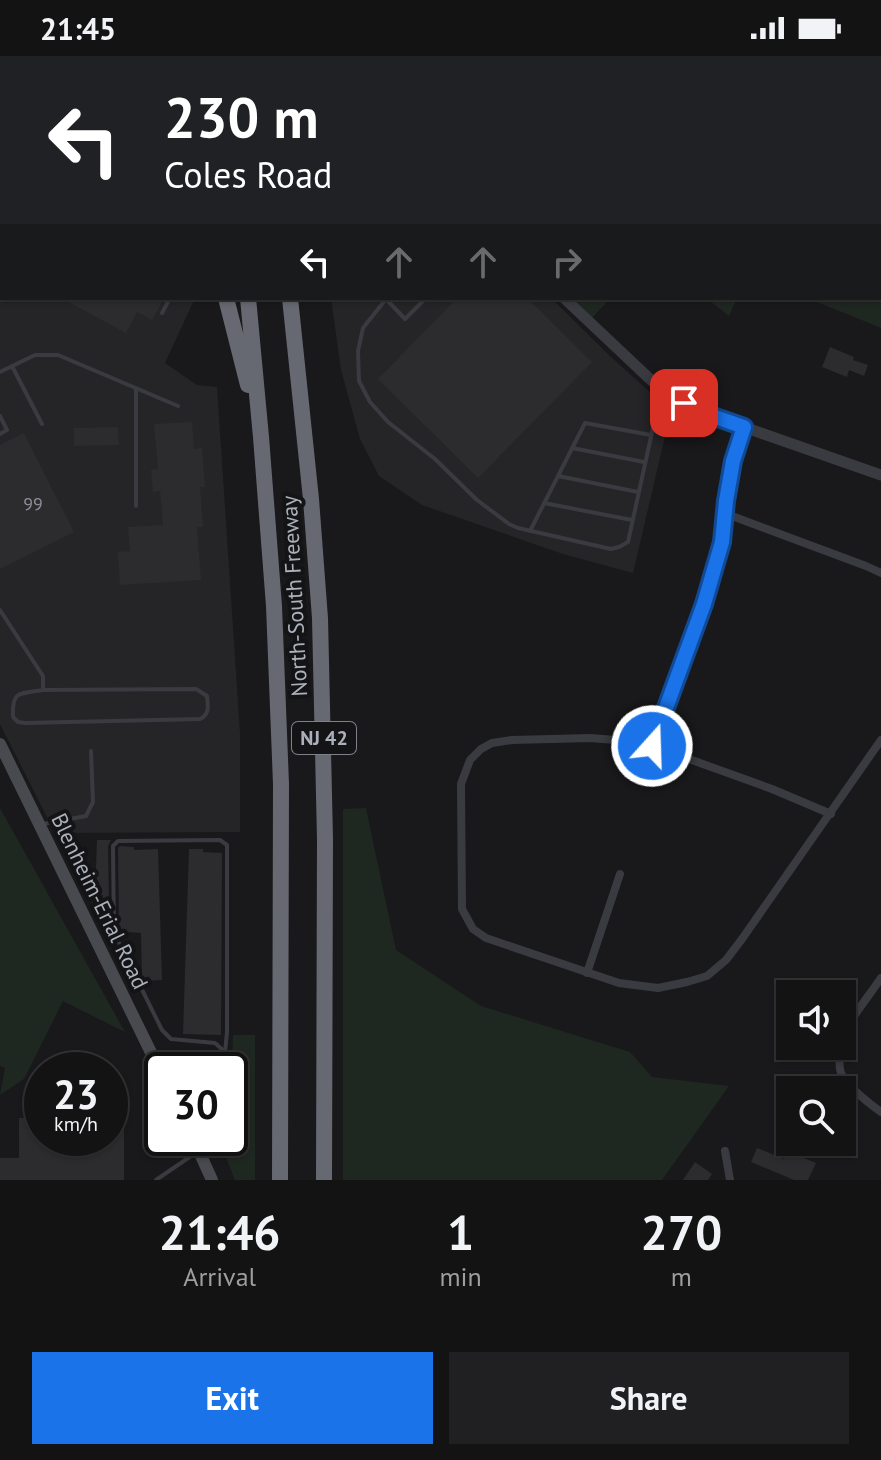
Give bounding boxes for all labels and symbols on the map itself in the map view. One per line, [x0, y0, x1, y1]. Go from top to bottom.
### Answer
pin [650, 369, 718, 437]
house number: 99 [23, 492, 43, 515]
street label: North-South Freeway [275, 494, 313, 697]
position arrow [610, 704, 694, 788]
road number: NJ 42 [292, 722, 356, 754]
street label: Blenheim-Erial Road [45, 808, 155, 994]
speed limit sign: 30 [144, 1052, 248, 1156]

